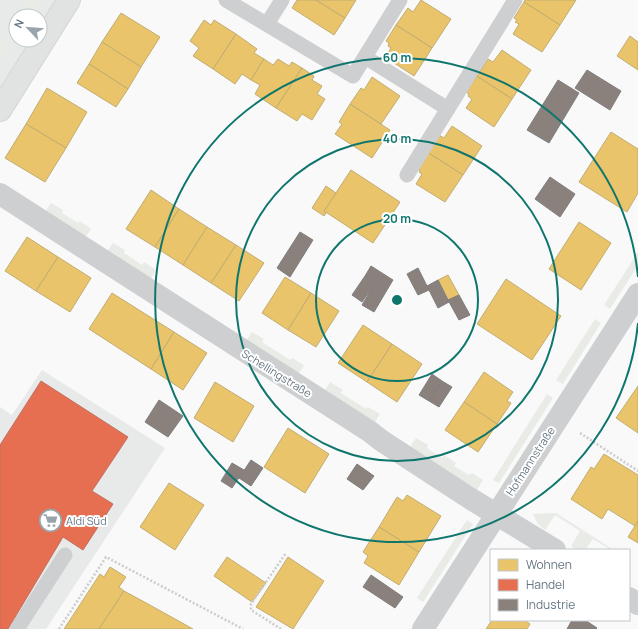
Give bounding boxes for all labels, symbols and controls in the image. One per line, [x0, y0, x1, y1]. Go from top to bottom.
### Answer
north arrow [8, 8, 48, 48]
text: N [10, 16, 27, 30]
text: 60 m [383, 49, 411, 66]
text: 40 m [383, 130, 411, 147]
text: 20 m [383, 210, 411, 227]
centre of rings [390, 293, 404, 307]
street label: Schellingstraße [239, 346, 315, 401]
street label: Hofmannstraße [502, 423, 558, 498]
supermarket icon: Aldi Süd [38, 507, 64, 533]
place label: Aldi Süd [66, 513, 107, 528]
legend [490, 549, 630, 621]
text: Wohnen [526, 556, 572, 573]
text: Handel [526, 576, 565, 593]
text: Industrie [526, 596, 575, 613]

